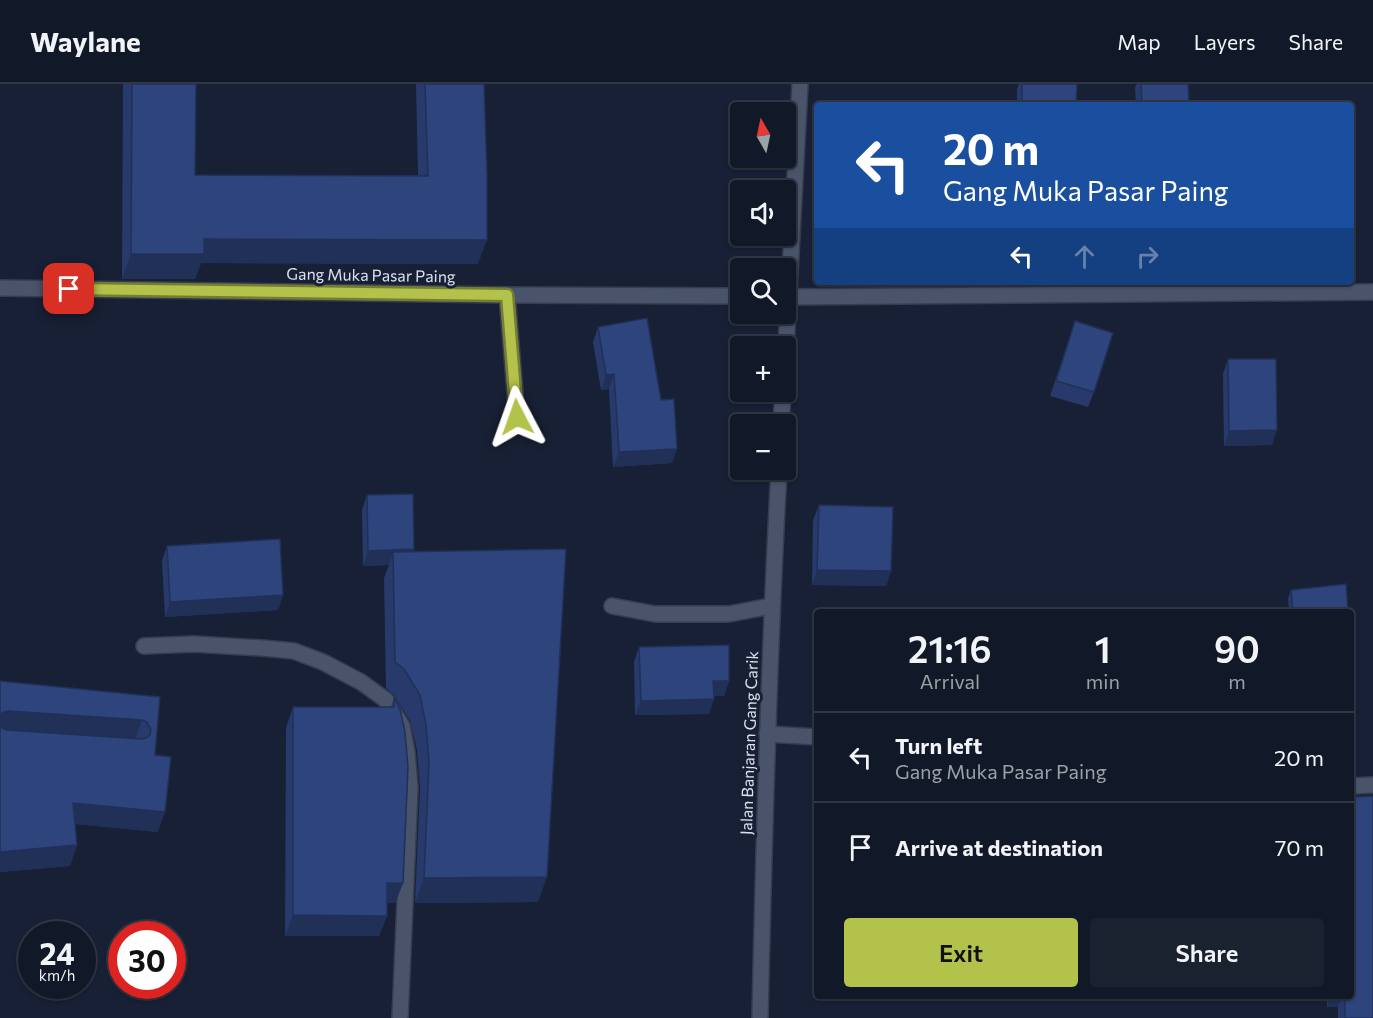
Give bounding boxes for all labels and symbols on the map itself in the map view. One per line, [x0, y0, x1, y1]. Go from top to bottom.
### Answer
north arrow [730, 102, 796, 168]
pin [43, 263, 94, 314]
street label: Gang Muka Pasar Paing [286, 264, 456, 285]
position arrow [485, 385, 549, 449]
street label: Jalan Banjaran Gang Carik [736, 650, 761, 835]
speed limit sign: 30 [108, 921, 186, 999]

